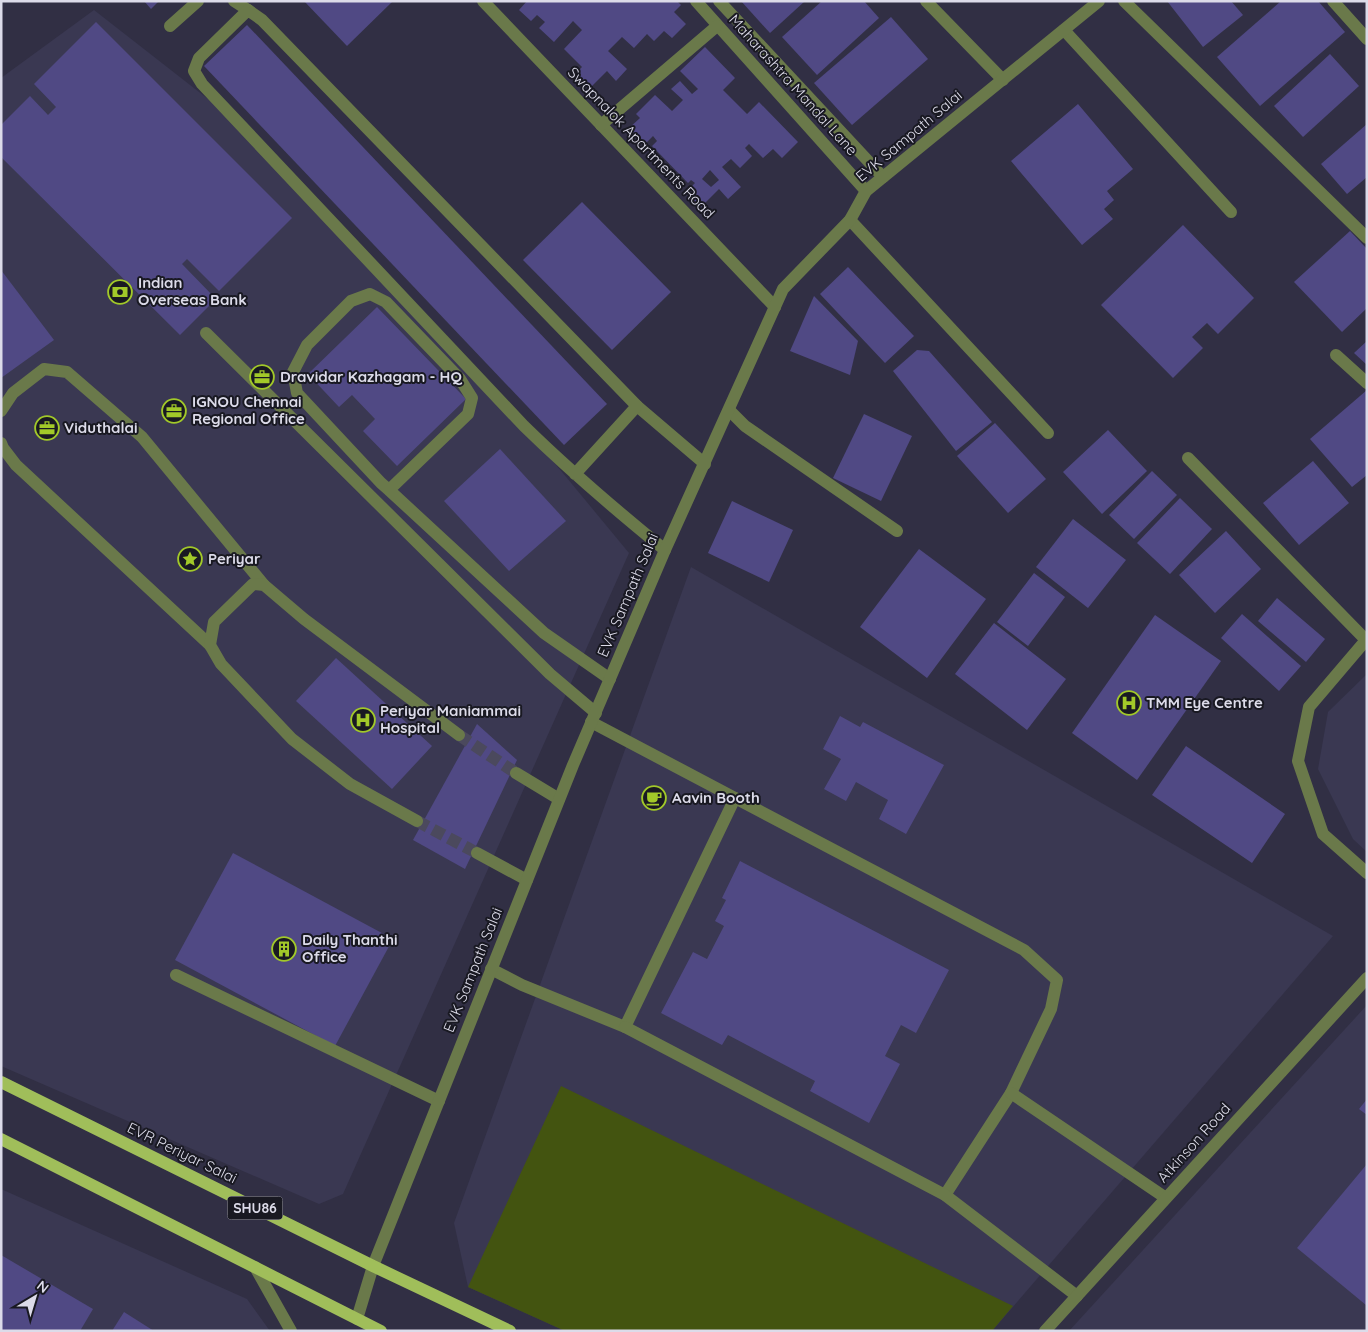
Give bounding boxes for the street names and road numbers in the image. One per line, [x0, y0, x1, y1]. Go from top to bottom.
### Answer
street label: Maharashtra Mandal Lane [725, 10, 862, 159]
street label: Swapnalok Apartments Road [564, 63, 719, 222]
street label: EVK Sampath Salai [852, 86, 966, 186]
street label: EVK Sampath Salai [593, 530, 662, 660]
street label: EVK Sampath Salai [439, 905, 506, 1035]
street label: Atkinson Road [1153, 1099, 1234, 1186]
street label: EVR Periyar Salai [124, 1118, 240, 1187]
road number: SHU86 [228, 1196, 282, 1220]

